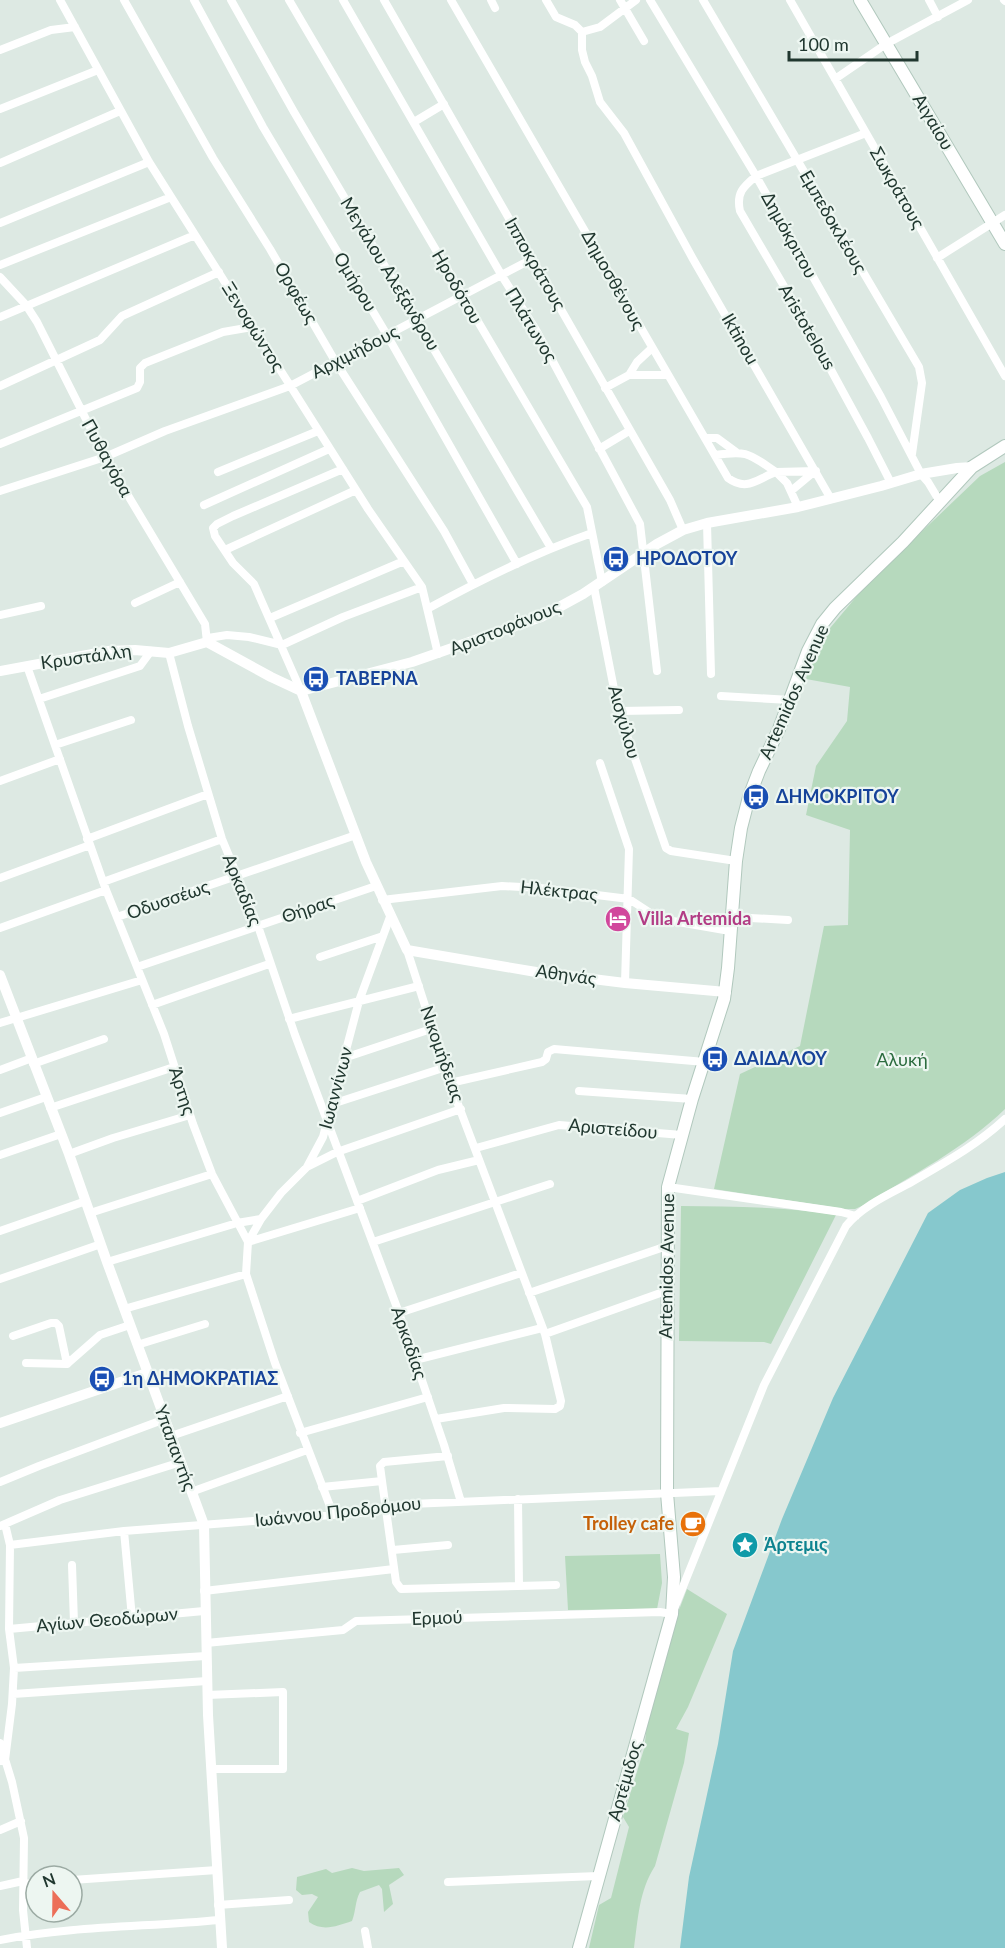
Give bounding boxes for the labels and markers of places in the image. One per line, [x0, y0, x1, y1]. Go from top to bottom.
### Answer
bus stop icon: ΗΡΟΔΟΤΟΥ [601, 544, 631, 574]
place label: ΗΡΟΔΟΤΟΥ [636, 547, 738, 569]
bus stop icon: ΤΑΒΕΡΝΑ [301, 664, 331, 694]
place label: ΤΑΒΕΡΝΑ [336, 667, 418, 689]
bus stop icon: ΔΗΜΟΚΡΙΤΟΥ [741, 782, 771, 812]
place label: ΔΗΜΟΚΡΙΤΟΥ [776, 785, 899, 807]
hotel icon: Villa Artemida [603, 904, 633, 934]
place label: Villa Artemida [637, 907, 751, 929]
bus stop icon: ΔΑΙΔΑΛΟΥ [700, 1044, 730, 1074]
place label: ΔΑΙΔΑΛΟΥ [734, 1047, 827, 1069]
bus stop icon: 1η ΔΗΜΟΚΡΑΤΙΑΣ [87, 1364, 117, 1394]
place label: 1η ΔΗΜΟΚΡΑΤΙΑΣ [122, 1367, 278, 1389]
cafe icon: Trolley cafe [678, 1509, 708, 1539]
place label: Trolley cafe [583, 1512, 674, 1534]
place icon: Άρτεμις [730, 1530, 760, 1560]
place label: Άρτεμις [763, 1533, 828, 1555]

